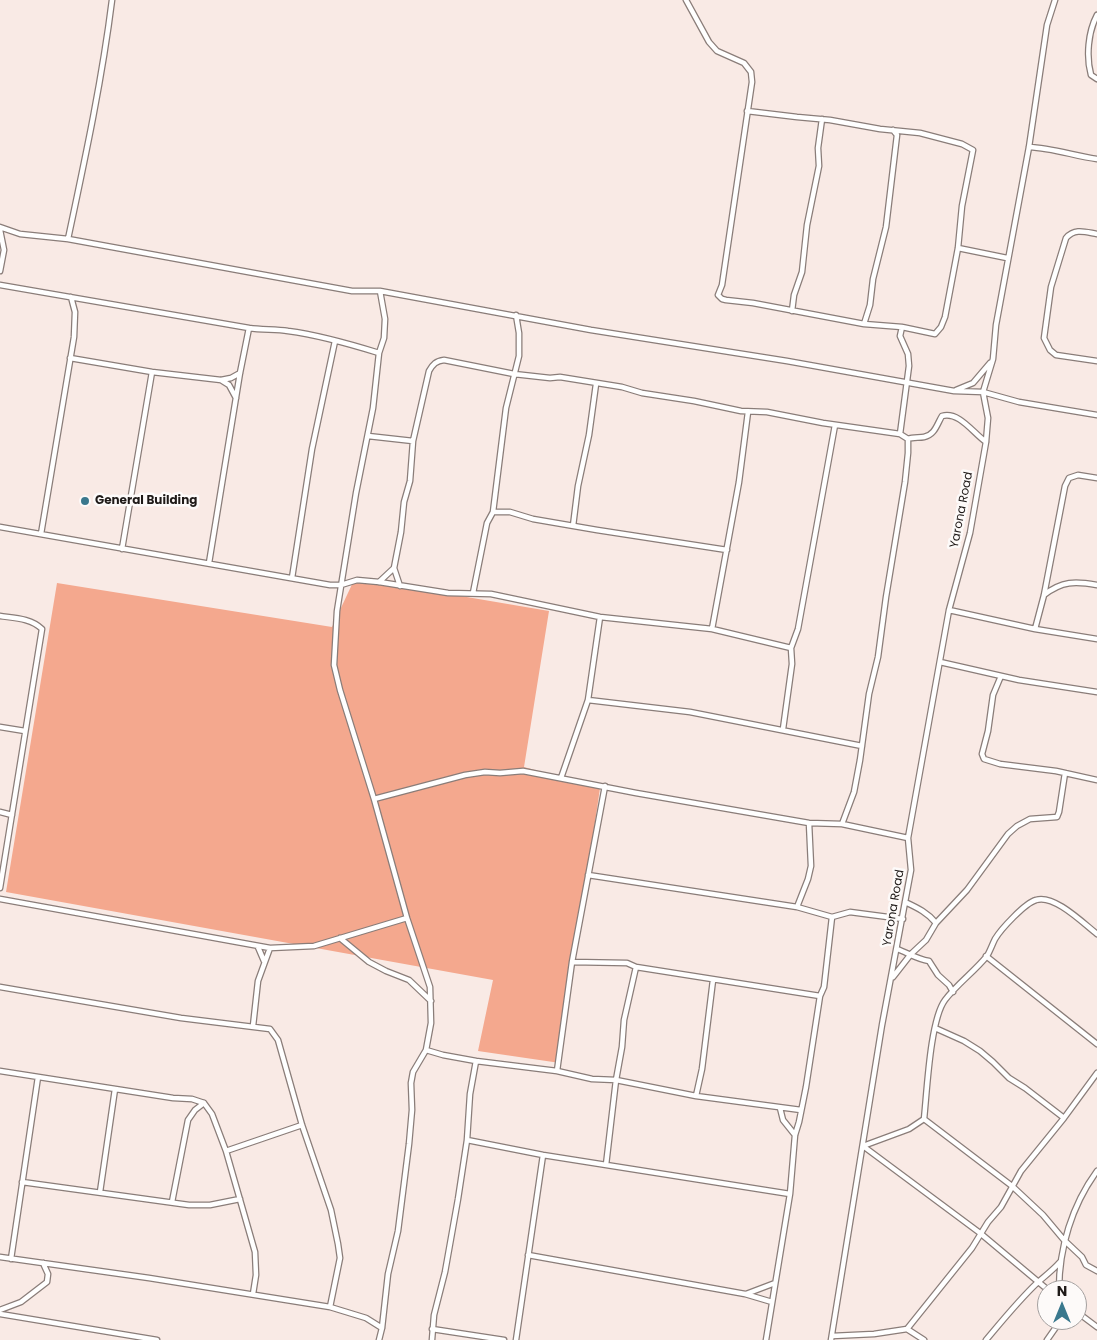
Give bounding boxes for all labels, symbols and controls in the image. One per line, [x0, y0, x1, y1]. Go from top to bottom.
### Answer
street label: Yarona Road [948, 471, 976, 549]
place label: General Building [95, 494, 197, 508]
marker: General Building [79, 495, 91, 507]
street label: Yarona Road [880, 869, 908, 947]
north arrow [1037, 1280, 1087, 1330]
text: N [1057, 1281, 1067, 1301]

